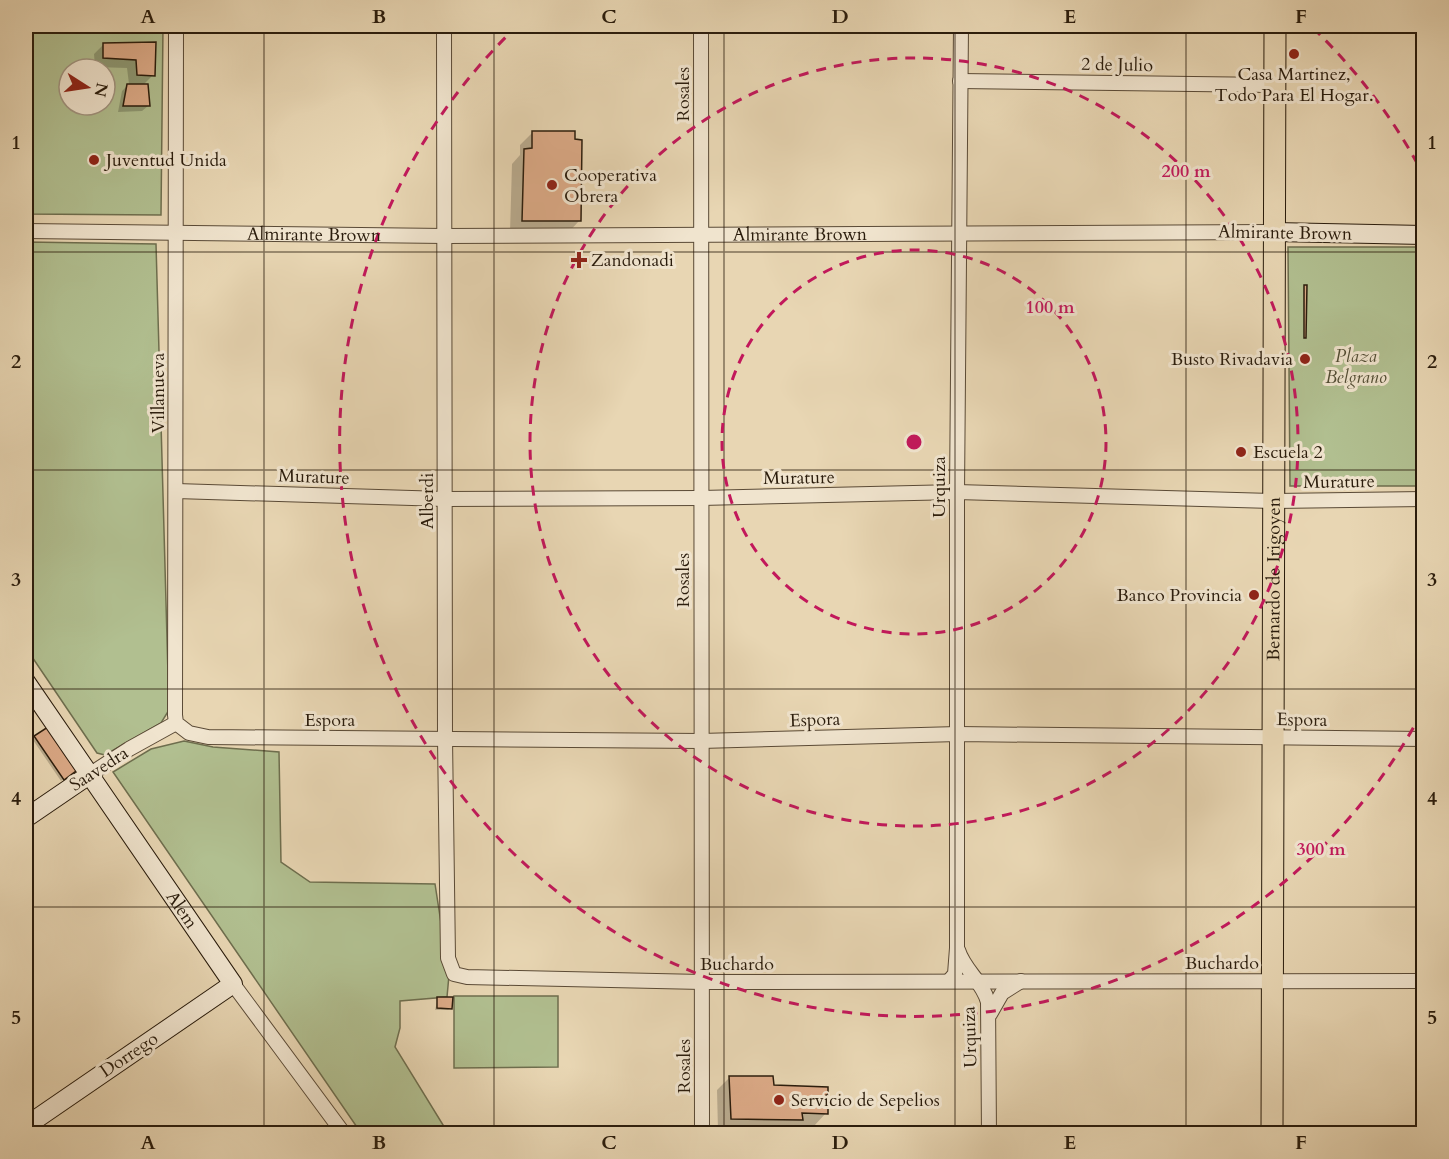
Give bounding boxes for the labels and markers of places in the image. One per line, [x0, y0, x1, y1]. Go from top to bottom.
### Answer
marker: Casa Martinez, Todo Para El Hogar. [1287, 47, 1301, 61]
place label: Casa Martinez, Todo Para El Hogar. [1215, 62, 1373, 108]
place label: Juventud Unida [103, 148, 227, 173]
marker: Juventud Unida [87, 153, 101, 167]
place label: Cooperativa Obrera [564, 163, 657, 209]
marker: Cooperativa Obrera [545, 178, 559, 192]
place label: Zandonadi [591, 248, 674, 273]
marker: Zandonadi [572, 253, 586, 267]
place label: Busto Rivadavia [1171, 347, 1293, 372]
marker: Busto Rivadavia [1298, 352, 1312, 366]
centre of rings [904, 432, 924, 452]
place label: Escuela 2 [1253, 440, 1323, 465]
marker: Escuela 2 [1234, 445, 1248, 459]
place label: Banco Provincia [1117, 583, 1242, 608]
marker: Banco Provincia [1247, 588, 1261, 602]
place label: Servicio de Sepelios [791, 1088, 940, 1113]
marker: Servicio de Sepelios [772, 1093, 786, 1107]

